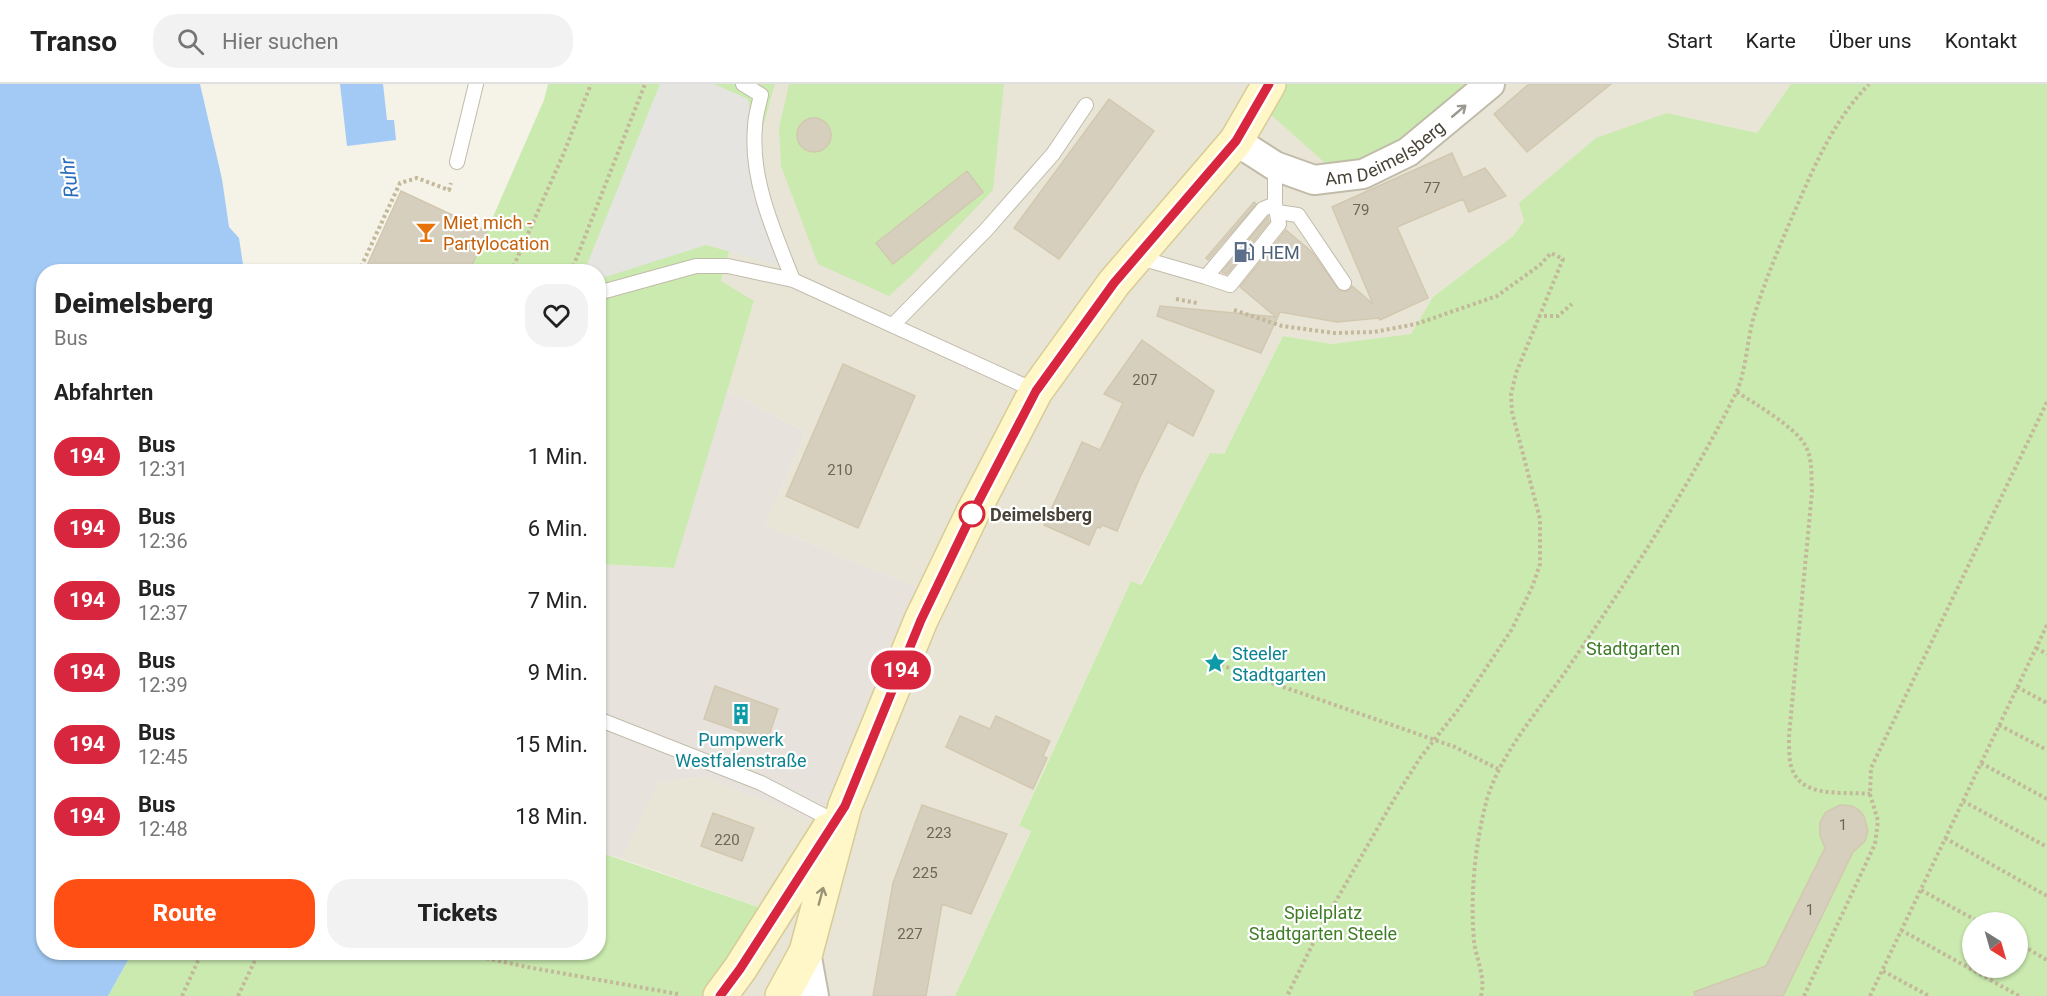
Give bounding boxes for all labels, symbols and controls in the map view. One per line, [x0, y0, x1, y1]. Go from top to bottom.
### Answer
search box [153, 14, 573, 68]
text: Transo [30, 25, 117, 58]
icon: search [174, 25, 207, 58]
text: Hier suchen [222, 29, 339, 54]
text: Start [1667, 29, 1713, 53]
text: Karte [1746, 29, 1796, 53]
text: Über uns [1829, 29, 1912, 53]
text: Kontakt [1945, 29, 2017, 53]
one-way arrow [1450, 105, 1466, 118]
street label: Am Deimelsberg [1324, 116, 1449, 189]
water label: Ruhr [54, 155, 83, 199]
house number: 77 [1424, 179, 1440, 197]
house number: 79 [1353, 201, 1369, 219]
place label: Miet mich - Partylocation [443, 212, 549, 254]
bar icon: Miet mich - Partylocation [414, 220, 438, 244]
fuel station icon: HEM [1232, 240, 1256, 264]
place label: HEM [1261, 242, 1300, 263]
button: heart [525, 284, 588, 347]
text: Deimelsberg [54, 287, 213, 320]
text: Bus [54, 326, 88, 350]
house number: 207 [1132, 371, 1158, 389]
text: Abfahrten [54, 380, 153, 405]
text: Bus [138, 432, 176, 457]
text: 194 [69, 444, 105, 468]
text: 1 Min. [528, 444, 588, 469]
text: 12:31 [138, 457, 188, 481]
house number: 210 [827, 461, 853, 479]
marker: Deimelsberg [959, 501, 985, 527]
text: Bus [138, 504, 176, 529]
place label: Deimelsberg [990, 504, 1092, 525]
text: 194 [69, 516, 105, 540]
text: 6 Min. [528, 516, 588, 541]
text: 12:36 [138, 529, 188, 553]
text: Bus [138, 576, 176, 601]
text: 194 [69, 588, 105, 612]
text: 7 Min. [528, 588, 588, 613]
text: 12:37 [138, 601, 188, 625]
park label: Stadtgarten [1586, 638, 1680, 659]
place label: Steeler Stadtgarten [1232, 643, 1326, 685]
text: Bus [138, 648, 176, 673]
line badge: 194 [866, 650, 936, 690]
place icon: Steeler Stadtgarten [1203, 651, 1227, 675]
text: 194 [883, 658, 919, 682]
text: 194 [69, 660, 105, 684]
text: 9 Min. [528, 660, 588, 685]
text: 12:39 [138, 673, 188, 697]
building icon: Pumpwerk Westfalenstraße [729, 702, 753, 726]
text: Bus [138, 720, 176, 745]
place label: Pumpwerk Westfalenstraße [675, 729, 807, 771]
text: 194 [69, 732, 105, 756]
text: 15 Min. [515, 732, 588, 757]
text: 12:45 [138, 745, 188, 769]
text: Bus [138, 792, 176, 817]
text: 194 [69, 804, 105, 828]
text: 18 Min. [515, 804, 588, 829]
house number: 1 [1839, 816, 1847, 834]
text: 12:48 [138, 817, 188, 841]
house number: 223 [926, 824, 952, 842]
house number: 220 [714, 831, 740, 849]
house number: 225 [912, 864, 938, 882]
button: Route [54, 879, 315, 948]
button: Tickets [327, 879, 588, 948]
one-way arrow [816, 886, 827, 905]
house number: 1 [1806, 901, 1814, 919]
park label: Spielplatz Stadtgarten Steele [1249, 902, 1397, 944]
north arrow [1962, 912, 2028, 978]
map controls [1962, 912, 2028, 978]
house number: 227 [897, 925, 923, 943]

